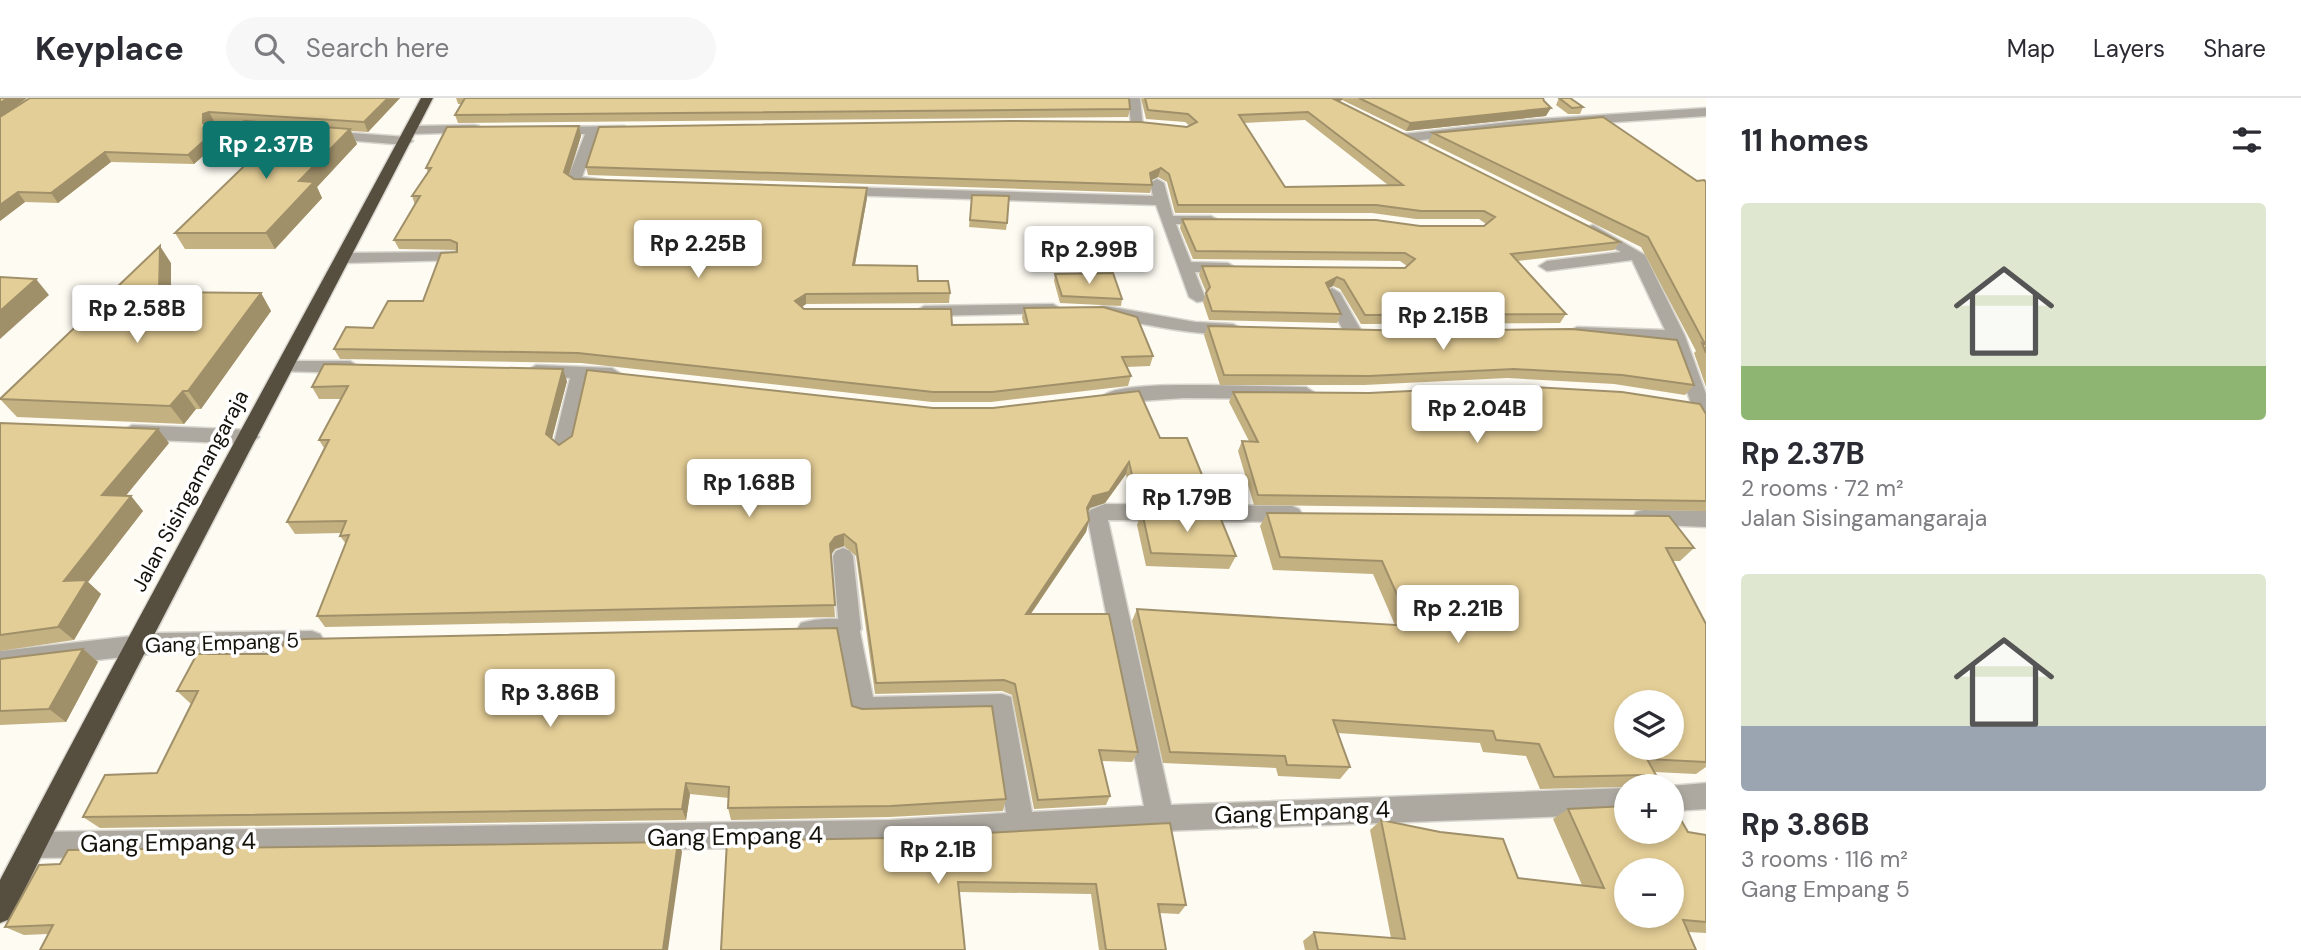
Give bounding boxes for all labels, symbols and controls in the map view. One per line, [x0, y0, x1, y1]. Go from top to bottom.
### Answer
search box [226, 17, 716, 80]
text: Keyplace [35, 27, 184, 70]
icon: search [250, 29, 288, 67]
text: Search here [306, 31, 449, 65]
text: Map [2007, 33, 2055, 64]
text: Layers [2093, 33, 2165, 64]
text: Share [2203, 33, 2266, 64]
text: 11 homes [1741, 121, 1869, 160]
icon: filters [2228, 121, 2266, 159]
pin: Rp 2.37B [194, 122, 338, 181]
text: Rp 2.37B [219, 129, 313, 159]
pin: Rp 2.25B [626, 220, 770, 280]
pin: Rp 2.99B [1017, 226, 1161, 286]
text: Rp 2.25B [650, 228, 746, 258]
text: Rp 2.99B [1040, 234, 1138, 264]
icon: home [1941, 248, 2067, 374]
pin: Rp 2.58B [65, 286, 209, 345]
pin: Rp 2.15B [1371, 292, 1515, 352]
text: Rp 2.58B [88, 293, 186, 323]
text: Rp 2.15B [1398, 300, 1488, 330]
street label: Jalan Sisingamangaraja [125, 385, 255, 597]
pin: Rp 2.04B [1405, 386, 1549, 445]
text: Rp 2.04B [1428, 393, 1526, 423]
text: Rp 2.37B [1741, 434, 1865, 473]
pin: Rp 1.68B [677, 460, 821, 519]
text: Rp 1.68B [703, 467, 795, 497]
text: 2 rooms · 72 m² [1741, 473, 1904, 503]
pin: Rp 1.79B [1115, 474, 1259, 534]
text: Rp 1.79B [1142, 482, 1232, 512]
text: Jalan Sisingamangaraja [1741, 503, 1987, 533]
pin: Rp 2.21B [1386, 586, 1530, 645]
text: Rp 2.21B [1413, 593, 1503, 623]
icon: home [1941, 619, 2067, 745]
street label: Gang Empang 5 [145, 626, 299, 660]
pin: Rp 3.86B [478, 670, 622, 729]
text: Rp 3.86B [501, 677, 599, 707]
map controls [1614, 690, 1684, 928]
button: layers [1614, 690, 1684, 760]
button: + [1614, 774, 1684, 844]
street label: Gang Empang 4 [1214, 793, 1390, 831]
text: Rp 3.86B [1741, 805, 1869, 844]
street label: Gang Empang 4 [647, 819, 823, 853]
street label: Gang Empang 4 [80, 825, 256, 859]
pin: Rp 2.1B [873, 826, 1003, 886]
text: Rp 2.1B [900, 834, 976, 864]
text: 3 rooms · 116 m² [1741, 844, 1908, 874]
button: − [1614, 858, 1684, 928]
text: Gang Empang 5 [1741, 874, 1910, 904]

